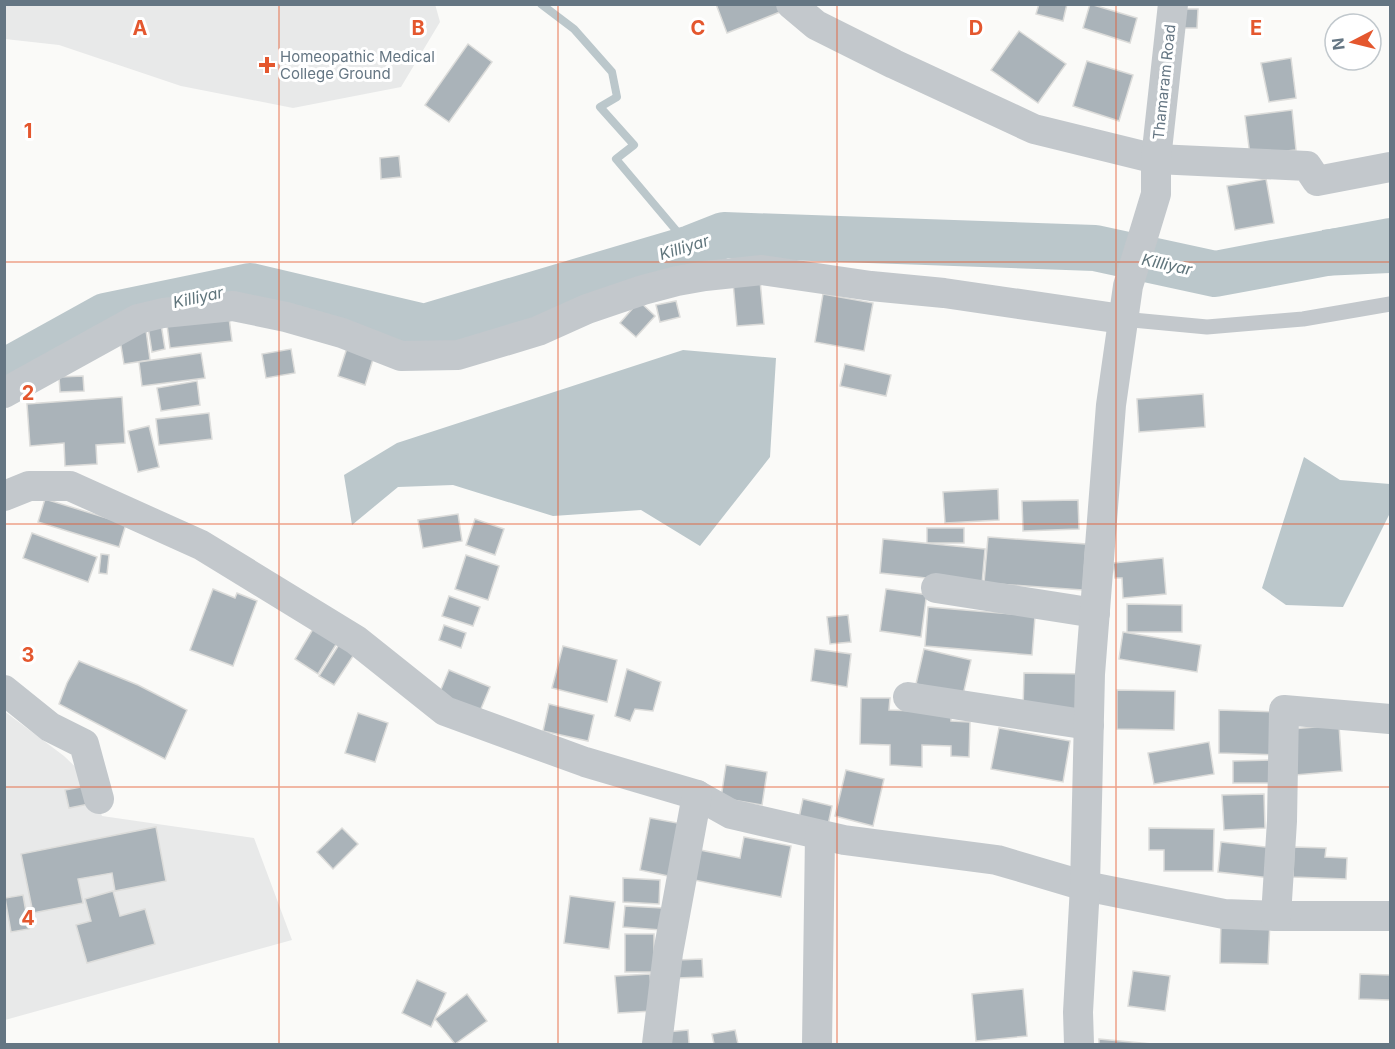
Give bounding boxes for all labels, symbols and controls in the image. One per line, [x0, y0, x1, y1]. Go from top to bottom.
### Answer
north arrow [1323, 12, 1383, 72]
text: A [133, 16, 148, 40]
text: B [411, 16, 425, 40]
text: C [691, 16, 705, 40]
text: D [969, 16, 983, 40]
text: E [1250, 16, 1262, 40]
street label: Thamaram Road [1148, 23, 1180, 141]
text: N [1327, 37, 1349, 51]
place label: Homeopathic Medical College Ground [280, 47, 435, 83]
marker: Homeopathic Medical College Ground [258, 56, 276, 74]
text: 1 [24, 119, 32, 143]
water label: Killiyar [657, 230, 712, 264]
water label: Killiyar [1140, 249, 1195, 279]
water label: Killiyar [171, 282, 226, 312]
text: 2 [22, 381, 34, 405]
text: 3 [22, 643, 34, 667]
text: 4 [21, 906, 35, 930]

